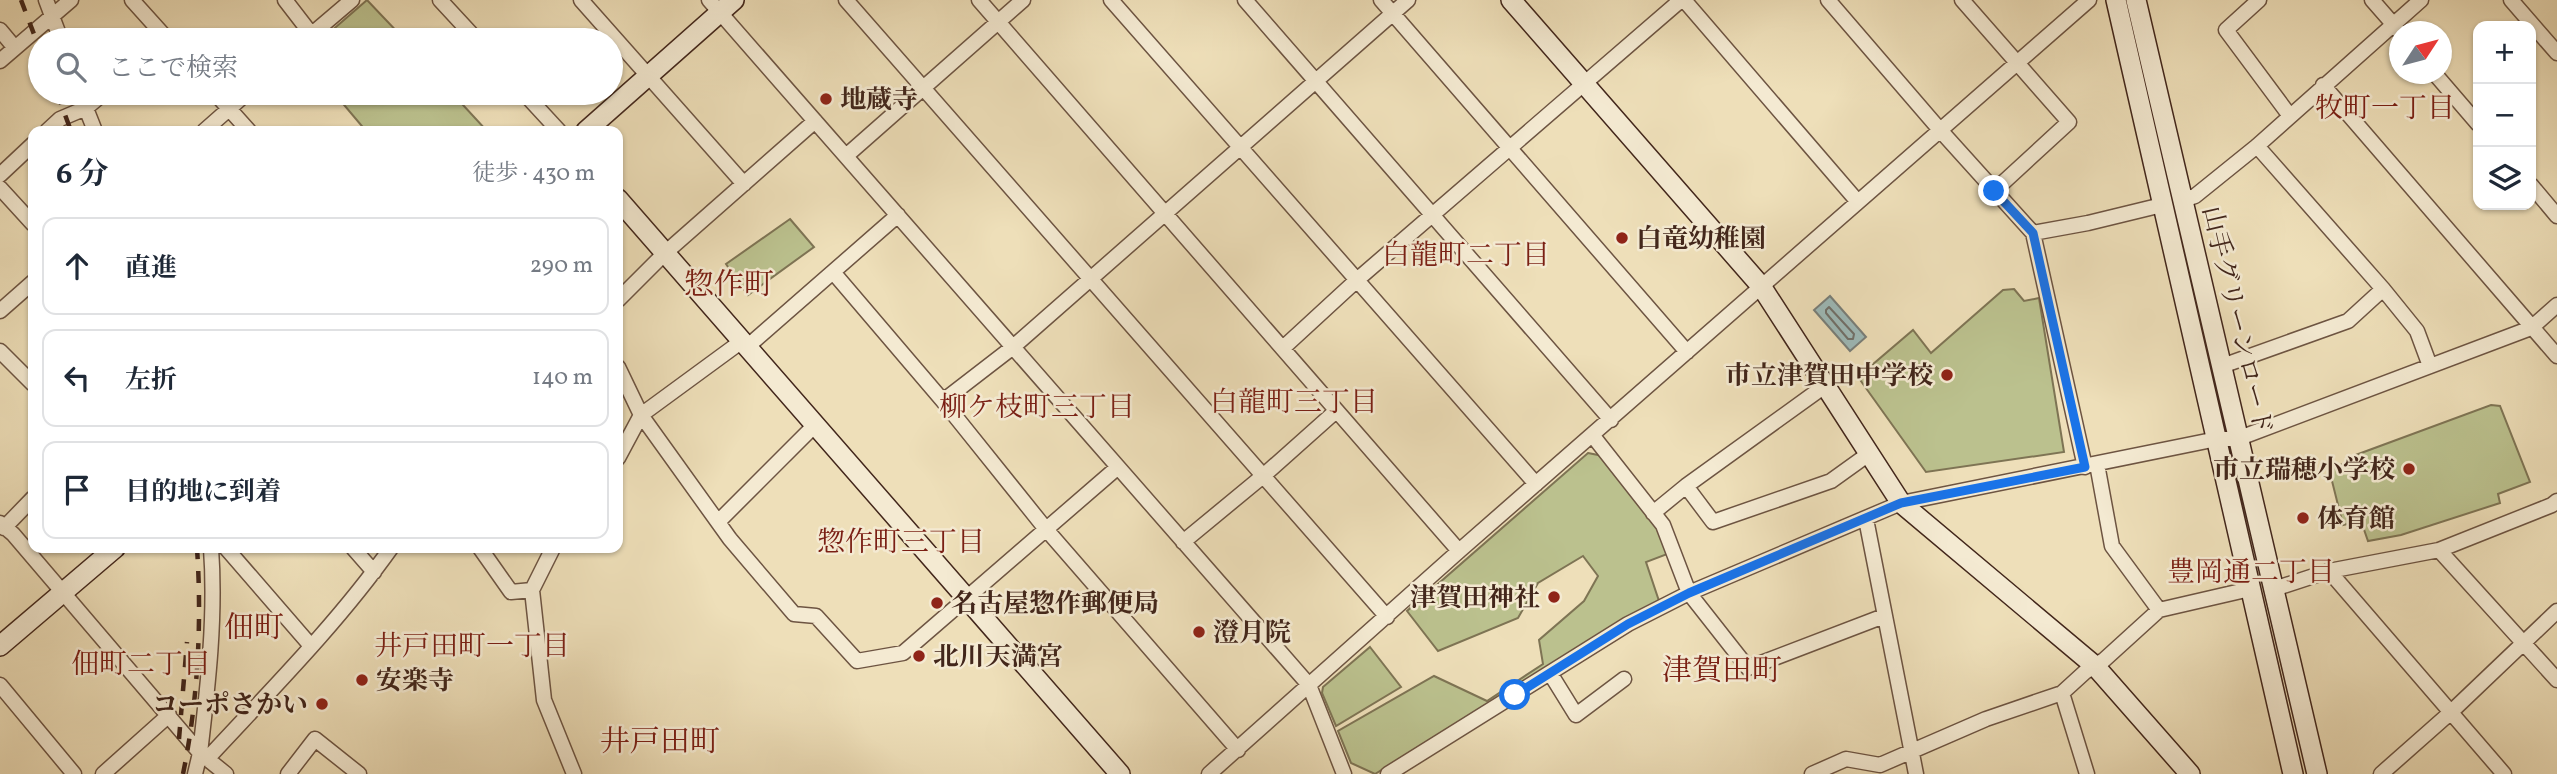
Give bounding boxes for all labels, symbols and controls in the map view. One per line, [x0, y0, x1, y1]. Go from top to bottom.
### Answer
north arrow [2389, 21, 2452, 84]
map controls [2473, 21, 2536, 210]
button: + [2473, 21, 2536, 84]
search box [28, 28, 623, 105]
icon: search [52, 48, 90, 86]
text: ここで検索 [108, 51, 238, 87]
place label: 地蔵寺 [840, 83, 918, 119]
button: − [2473, 84, 2536, 147]
district label: 牧町一丁目 [2315, 90, 2455, 129]
marker: 地蔵寺 [818, 91, 834, 107]
button: layers [2473, 147, 2536, 210]
text: 6 分 [56, 154, 108, 196]
text: 徒歩 · 430 m [472, 158, 595, 190]
route end [1978, 175, 2009, 206]
street label: 山手グリーンロード [2192, 203, 2280, 438]
place label: 白竜幼稚園 [1636, 222, 1766, 258]
marker: 白竜幼稚園 [1614, 230, 1630, 246]
district label: 白龍町二丁目 [1382, 237, 1550, 276]
icon: ahead [58, 247, 96, 285]
text: 290 m [530, 250, 593, 282]
text: 直進 [125, 251, 177, 287]
district label: 惣作町 [684, 265, 774, 307]
icon: left [58, 359, 96, 397]
place label: 市立津賀田中学校 [1725, 359, 1933, 395]
text: 140 m [532, 362, 593, 394]
text: 左折 [125, 363, 177, 399]
marker: 市立津賀田中学校 [1939, 367, 1955, 383]
district label: 白龍町三丁目 [1210, 384, 1378, 423]
district label: 柳ケ枝町三丁目 [939, 389, 1135, 428]
place label: 市立瑞穂小学校 [2213, 453, 2395, 489]
marker: 市立瑞穂小学校 [2401, 461, 2417, 477]
icon: arrive [58, 471, 96, 509]
text: 目的地に到着 [125, 475, 281, 511]
place label: 体育館 [2317, 502, 2395, 538]
marker: 体育館 [2295, 510, 2311, 526]
district label: 惣作町三丁目 [817, 524, 985, 563]
district label: 豊岡通二丁目 [2167, 554, 2335, 593]
place label: 津賀田神社 [1410, 581, 1540, 617]
place label: 名古屋惣作郵便局 [951, 587, 1159, 623]
marker: 津賀田神社 [1546, 589, 1562, 605]
marker: 名古屋惣作郵便局 [929, 595, 945, 611]
district label: 佃町 [224, 608, 284, 650]
place label: 澄月院 [1213, 616, 1291, 652]
marker: 澄月院 [1191, 624, 1207, 640]
district label: 井戸田町一丁目 [374, 628, 570, 667]
place label: 北川天満宮 [933, 640, 1063, 676]
district label: 佃町二丁目 [71, 646, 211, 685]
marker: 北川天満宮 [911, 648, 927, 664]
district label: 津賀田町 [1662, 651, 1782, 693]
place label: 安楽寺 [376, 664, 454, 700]
marker: 安楽寺 [354, 672, 370, 688]
route start [1499, 679, 1530, 710]
place label: コーポさかい [152, 688, 308, 724]
marker: コーポさかい [314, 696, 330, 712]
district label: 井戸田町 [600, 722, 720, 764]

